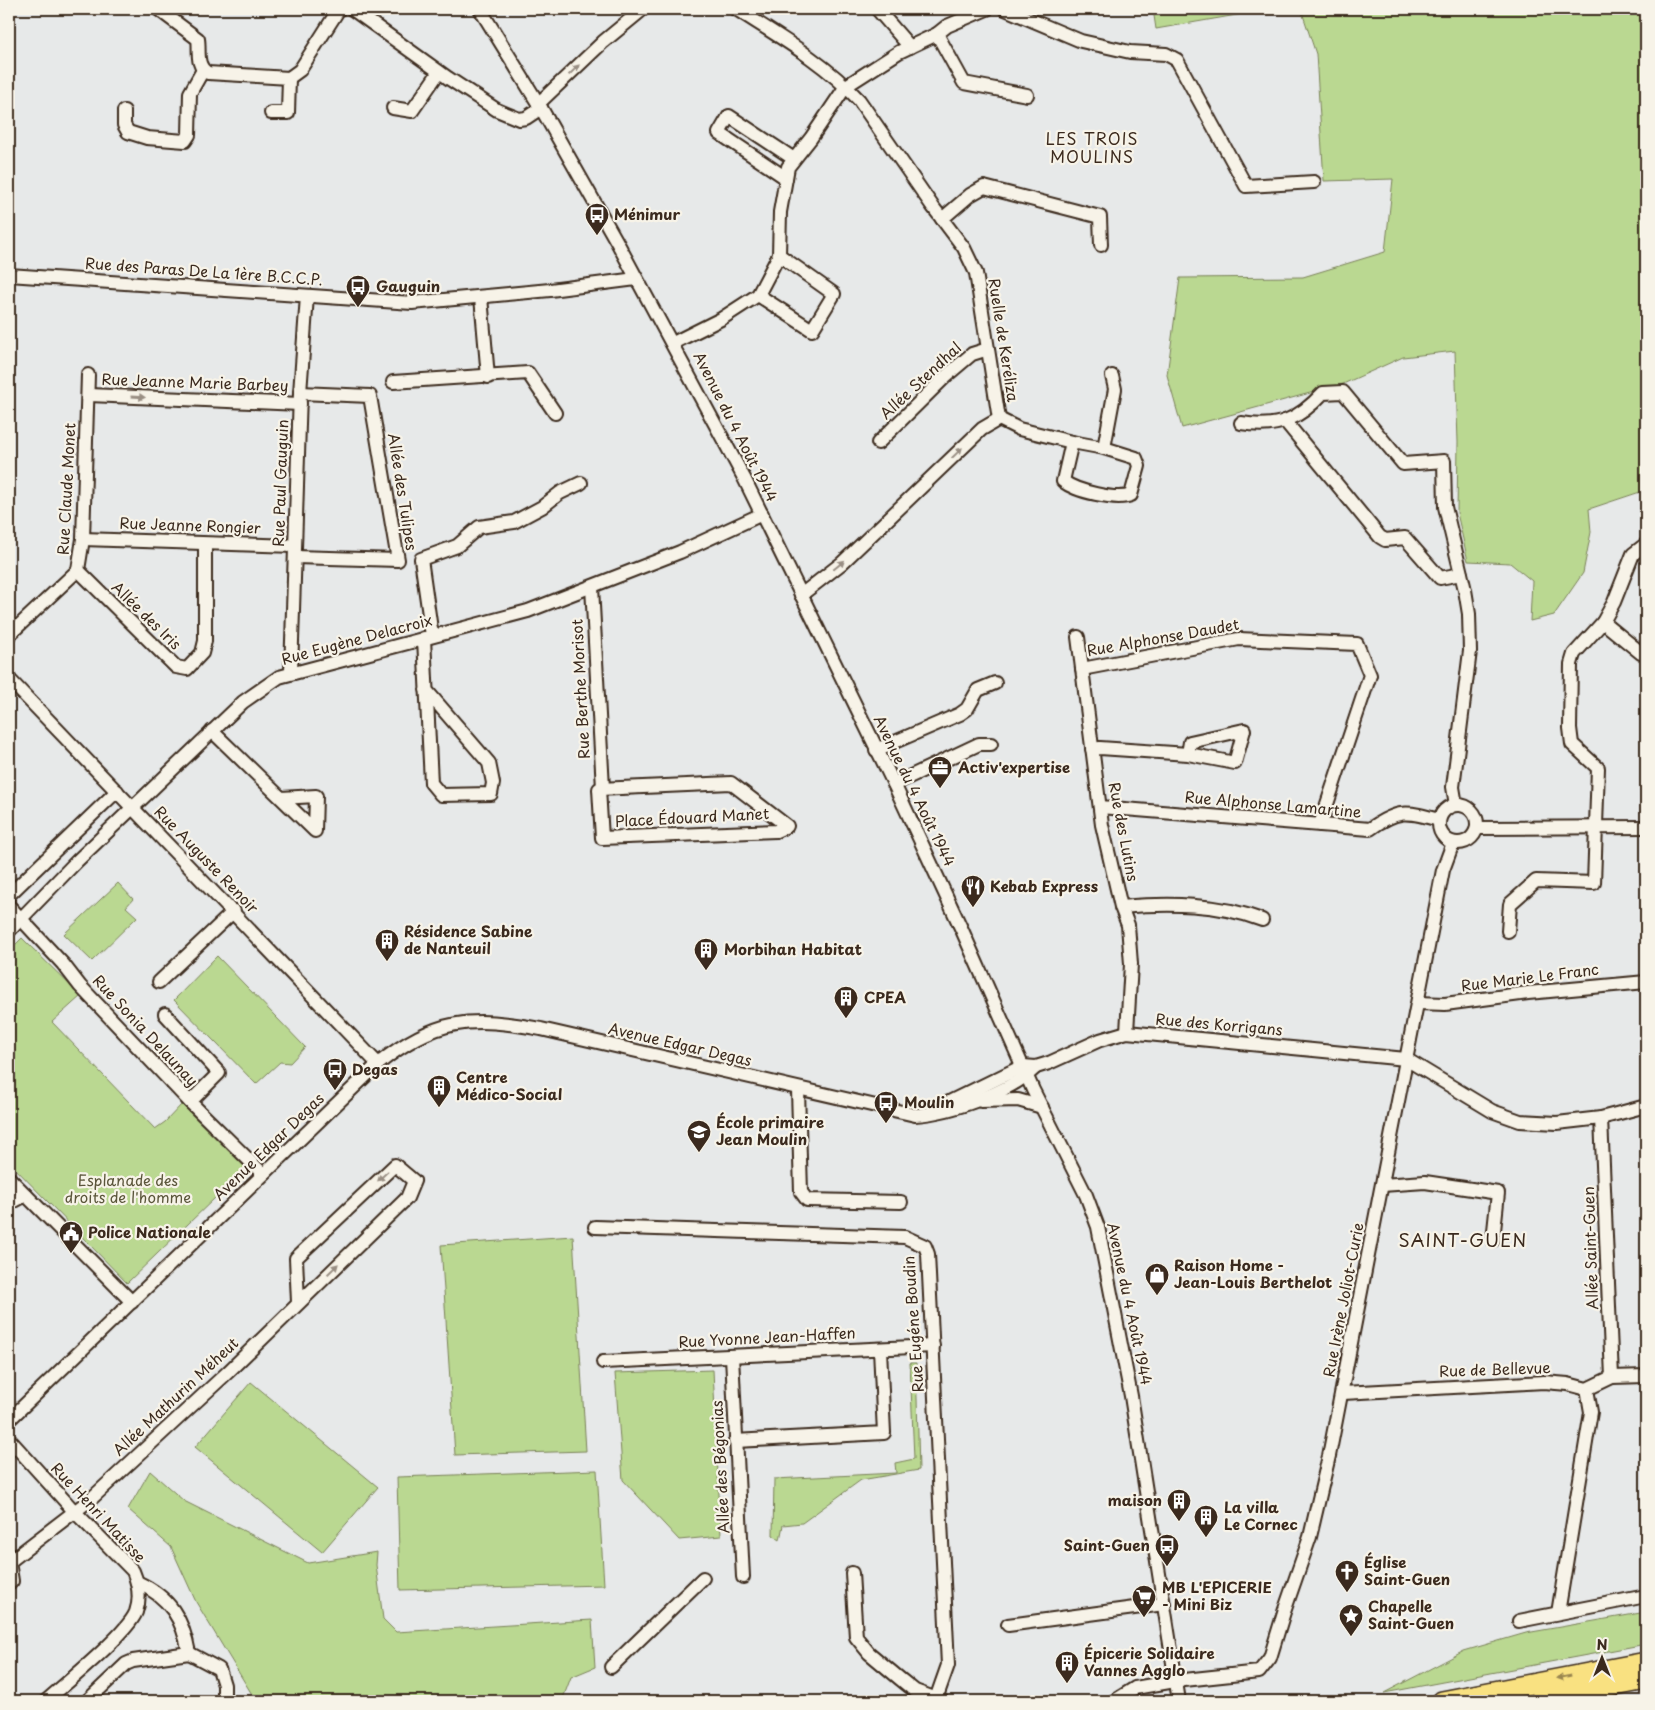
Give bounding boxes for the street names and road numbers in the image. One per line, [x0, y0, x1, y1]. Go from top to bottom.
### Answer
street label: Rue des Paras De La 1ère B.C.C.P. [84, 251, 324, 290]
street label: Ruelle de Keréliza [983, 276, 1026, 404]
street label: Allée Stendhal [874, 336, 966, 424]
street label: Avenue du 4 Août 1944 [688, 347, 784, 505]
street label: Rue Jeanne Marie Barbey [101, 367, 289, 396]
street label: Rue Paul Gauguin [266, 419, 293, 547]
street label: Rue Claude Monet [51, 422, 80, 556]
street label: Allée des Tulipes [383, 431, 424, 552]
street label: Rue Jeanne Rongier [119, 511, 261, 538]
street label: Allée des Iris [107, 576, 187, 654]
street label: Rue Eugène Delacroix [279, 607, 435, 670]
street label: Rue Alphonse Daudet [1085, 612, 1241, 661]
street label: Rue Berthe Morisot [564, 619, 595, 760]
street label: Avenue du 4 Août 1944 [869, 711, 962, 870]
street label: Rue des Lutins [1104, 780, 1145, 883]
street label: Rue Alphonse Lamartine [1184, 784, 1362, 823]
street label: Rue Auguste Renoir [150, 800, 265, 918]
street label: Place Édouard Manet [614, 801, 770, 832]
street label: Rue Marie Le Franc [1460, 957, 1600, 996]
street label: Rue Sonia Delaunay [88, 969, 204, 1091]
street label: Rue des Korrigans [1155, 1006, 1284, 1041]
street label: Avenue Edgar Degas [606, 1016, 754, 1071]
street label: Avenue Edgar Degas [207, 1087, 329, 1205]
street label: Allée Saint-Guen [1576, 1186, 1603, 1310]
street label: Avenue du 4 Août 1944 [1102, 1220, 1159, 1387]
street label: Rue Irène Joliot-Curie [1316, 1221, 1369, 1379]
street label: Rue Eugéne Boudin [896, 1255, 929, 1393]
street label: Rue Yvonne Jean-Haffen [678, 1320, 856, 1353]
street label: Allée Mathurin Méheut [107, 1331, 243, 1460]
street label: Rue de Bellevue [1439, 1355, 1551, 1382]
street label: Allée des Bégonias [705, 1400, 734, 1534]
street label: Rue Henri Matisse [46, 1457, 152, 1567]

